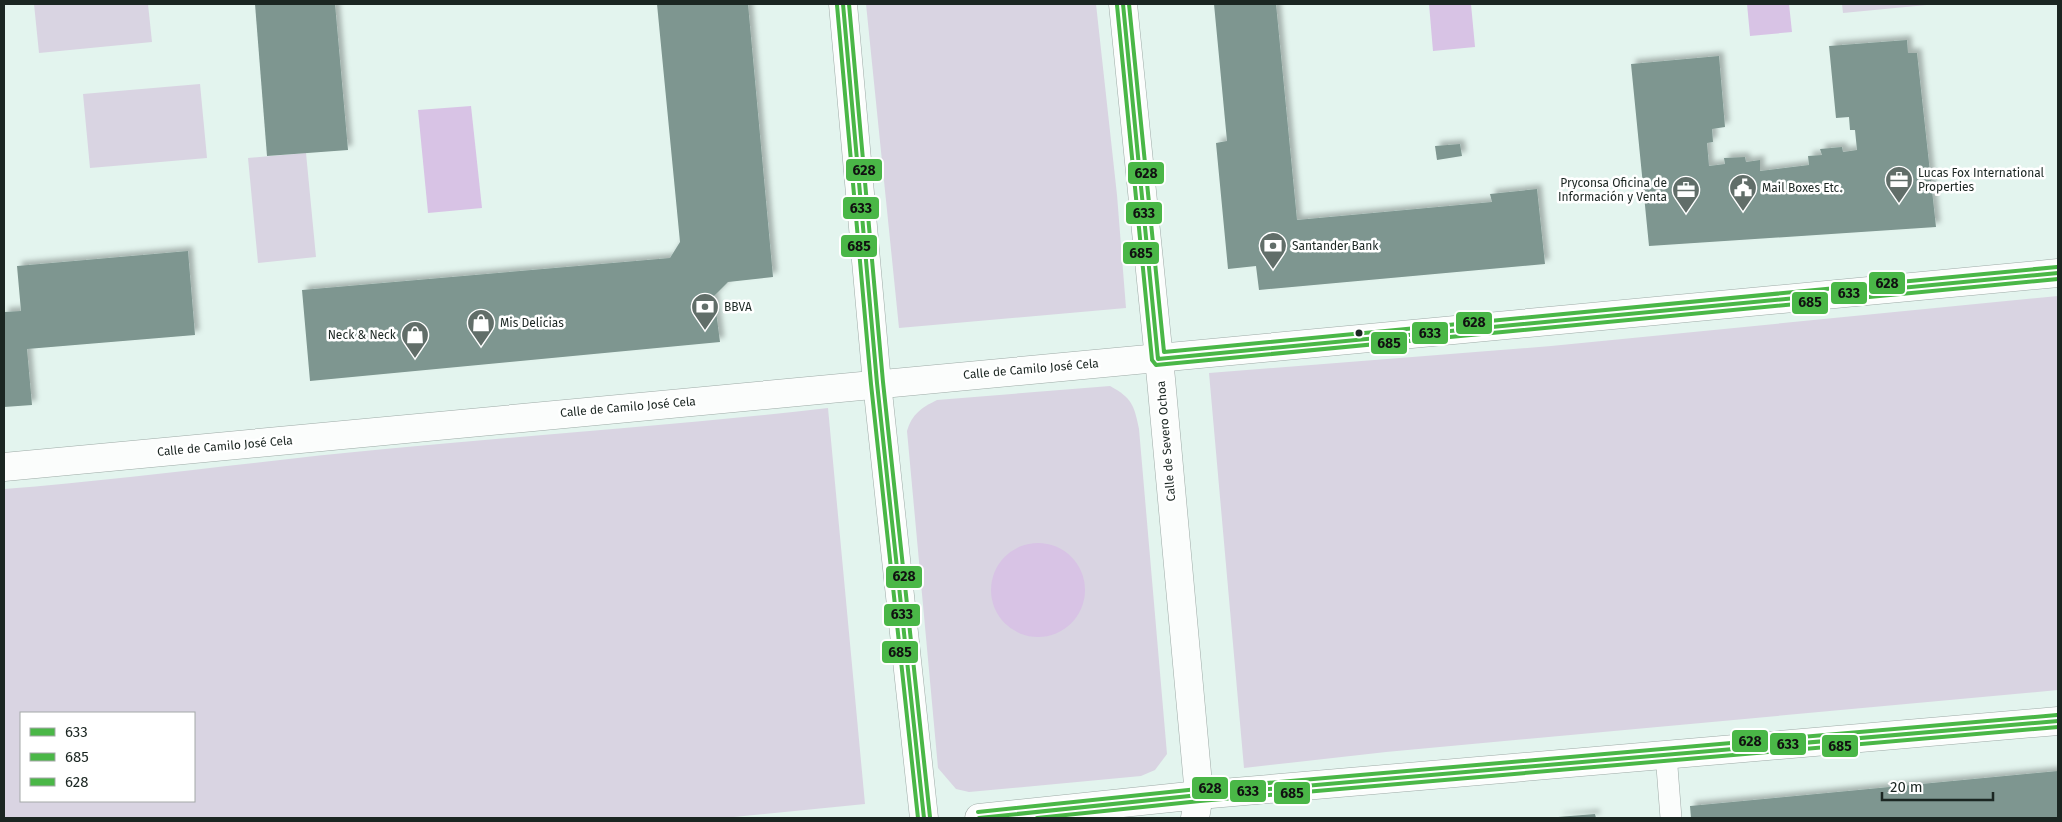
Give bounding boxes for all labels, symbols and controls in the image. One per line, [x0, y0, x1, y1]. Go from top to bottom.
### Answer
line badge: 628 [845, 158, 883, 182]
line badge: 628 [1127, 161, 1165, 185]
text: 628 [852, 162, 876, 179]
text: 628 [1134, 165, 1158, 182]
office icon: Lucas Fox International Properties [1884, 165, 1914, 204]
place label: Lucas Fox International Properties [1918, 166, 2045, 194]
public building icon: Mail Boxes Etc. [1728, 173, 1758, 212]
office icon: Pryconsa Oficina de Información y Venta [1671, 175, 1701, 214]
place label: Pryconsa Oficina de Información y Venta [1558, 176, 1667, 204]
place label: Mail Boxes Etc. [1762, 181, 1842, 195]
line badge: 633 [842, 196, 880, 220]
text: 633 [850, 200, 872, 217]
line badge: 633 [1125, 201, 1163, 225]
text: 633 [1133, 205, 1155, 222]
bank icon: Santander Bank [1258, 231, 1288, 270]
line badge: 685 [840, 234, 878, 258]
text: 685 [847, 238, 871, 255]
place label: Santander Bank [1292, 239, 1379, 253]
line badge: 685 [1122, 241, 1160, 265]
text: 685 [1129, 245, 1153, 262]
line badge: 628 [1868, 271, 1906, 295]
text: 628 [1875, 275, 1899, 292]
line badge: 633 [1830, 281, 1868, 305]
text: 633 [1838, 285, 1860, 302]
line badge: 685 [1791, 291, 1829, 315]
bank icon: BBVA [690, 292, 720, 331]
text: 685 [1798, 294, 1822, 311]
place label: BBVA [724, 300, 752, 314]
shop icon: Mis Delicias [466, 308, 496, 347]
line badge: 628 [1455, 311, 1493, 335]
text: 628 [1462, 314, 1486, 331]
place label: Mis Delicias [500, 316, 564, 330]
shop icon: Neck & Neck [400, 320, 430, 359]
line badge: 633 [1411, 321, 1449, 345]
text: 633 [1419, 325, 1441, 342]
place label: Neck & Neck [328, 328, 397, 342]
unlabelled marker [1354, 328, 1364, 338]
line badge: 685 [1370, 331, 1408, 355]
text: 685 [1377, 335, 1401, 352]
street label: Calle de Camilo José Cela [963, 356, 1099, 382]
street label: Calle de Severo Ochoa [1154, 380, 1178, 502]
street label: Calle de Camilo José Cela [560, 394, 696, 420]
street label: Calle de Camilo José Cela [157, 433, 293, 459]
line badge: 628 [885, 565, 923, 589]
text: 628 [892, 568, 916, 585]
line badge: 633 [883, 603, 921, 627]
text: 633 [891, 606, 913, 623]
line badge: 685 [881, 640, 919, 664]
text: 685 [888, 644, 912, 661]
legend [20, 712, 195, 802]
text: 633 [65, 723, 88, 741]
line badge: 628 [1731, 729, 1769, 753]
line badge: 633 [1769, 732, 1807, 756]
text: 628 [1738, 733, 1762, 750]
line badge: 685 [1821, 734, 1859, 758]
text: 633 [1777, 736, 1799, 753]
text: 685 [1828, 738, 1852, 755]
text: 685 [65, 748, 89, 766]
scale bar [1882, 770, 1993, 802]
text: 628 [65, 773, 89, 791]
line badge: 628 [1191, 776, 1229, 800]
text: 20 m [1890, 778, 1923, 796]
line badge: 633 [1229, 779, 1267, 803]
text: 628 [1198, 780, 1222, 797]
line badge: 685 [1273, 781, 1311, 805]
text: 633 [1237, 783, 1259, 800]
text: 685 [1280, 785, 1304, 802]

